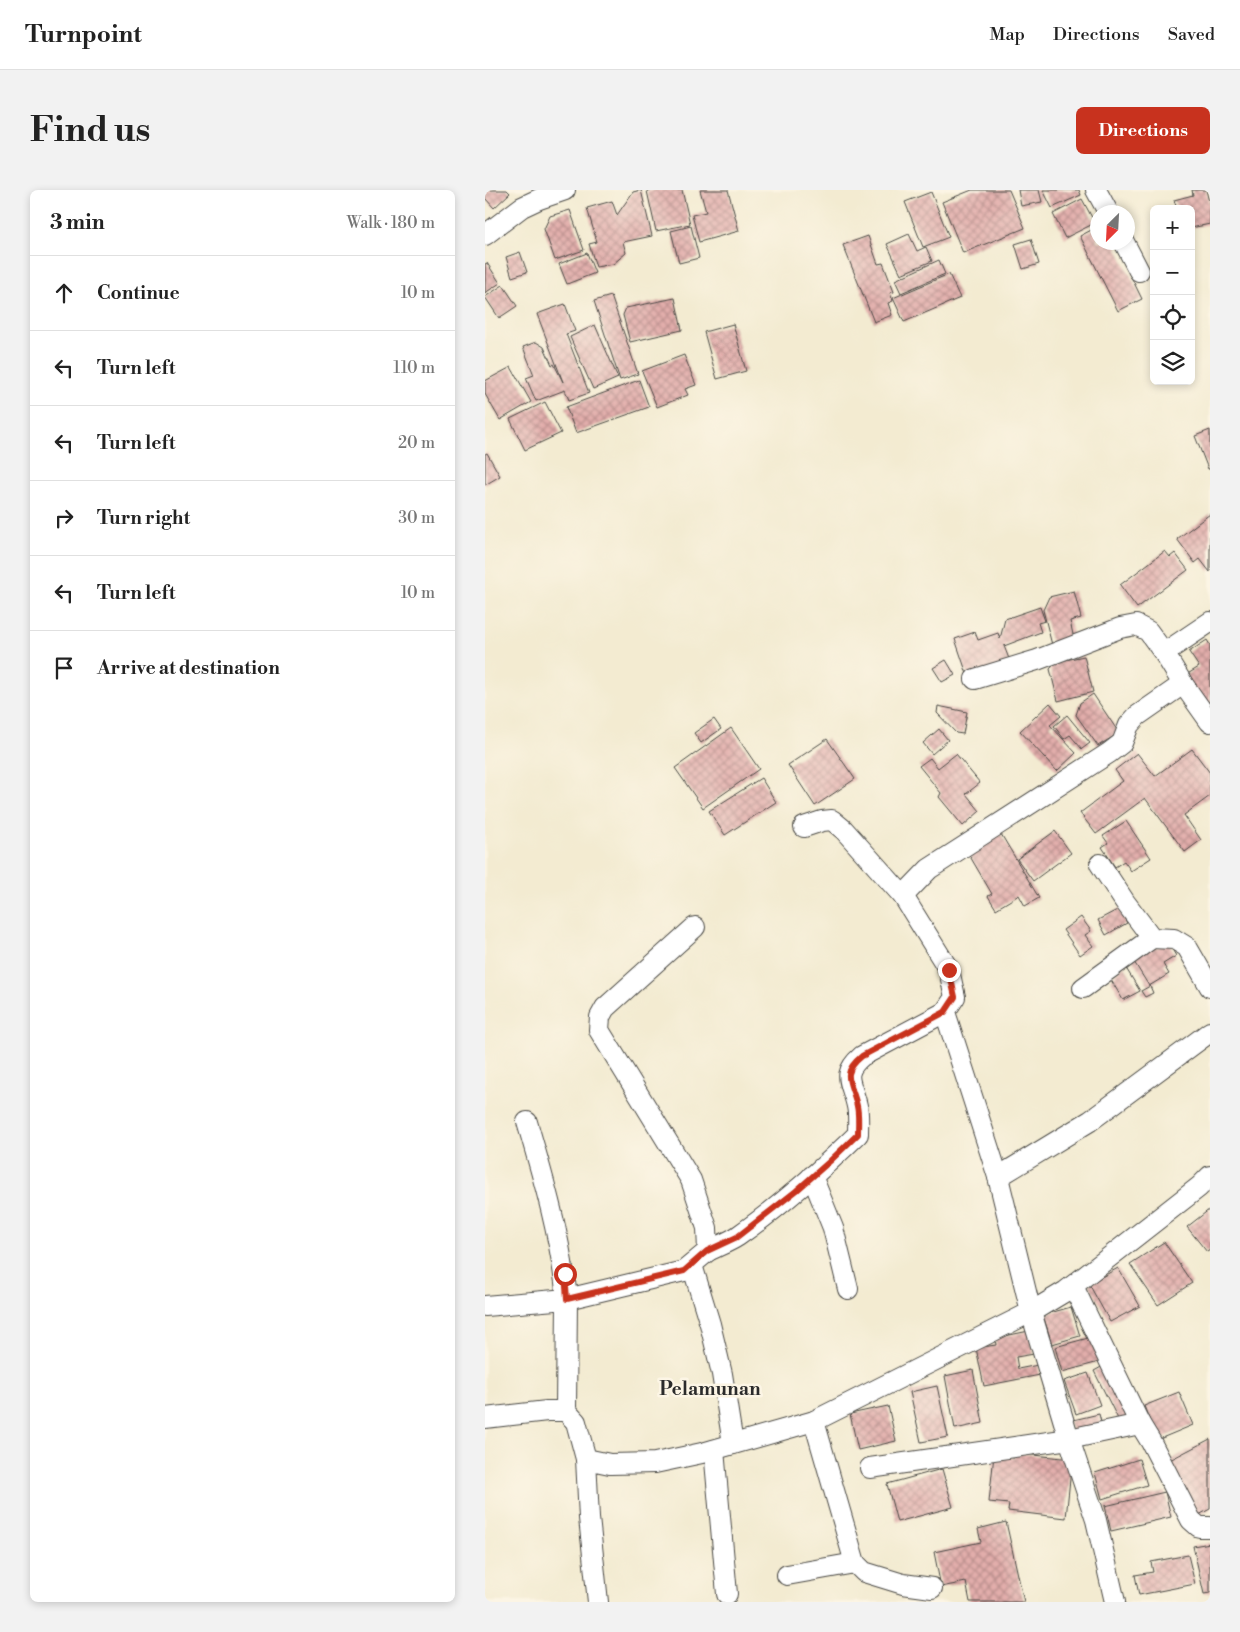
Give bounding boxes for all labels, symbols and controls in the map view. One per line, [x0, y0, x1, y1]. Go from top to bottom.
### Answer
text: Turnpoint [25, 20, 142, 50]
text: Map [989, 23, 1025, 46]
text: Directions [1053, 23, 1140, 46]
text: Saved [1168, 23, 1215, 46]
button: Directions [1076, 107, 1210, 154]
text: Find us [30, 109, 150, 152]
north arrow [1090, 205, 1135, 250]
map controls [1150, 205, 1195, 385]
button: + [1150, 205, 1195, 250]
text: 3 min [50, 210, 105, 236]
text: Walk · 180 m [347, 213, 435, 233]
button: − [1150, 250, 1195, 295]
icon: ahead [50, 279, 78, 307]
text: Continue [97, 281, 180, 305]
text: 10 m [401, 283, 435, 303]
button: locate [1150, 295, 1195, 340]
button: layers [1150, 340, 1195, 385]
icon: left [50, 354, 78, 382]
text: Turn left [97, 356, 176, 380]
text: 110 m [393, 358, 435, 378]
icon: left [50, 429, 78, 457]
text: Turn left [97, 431, 176, 455]
text: 20 m [398, 433, 435, 453]
icon: right [50, 504, 78, 532]
text: Turn right [97, 506, 190, 530]
text: 30 m [398, 508, 435, 528]
icon: left [50, 579, 78, 607]
text: Turn left [97, 581, 176, 605]
text: 10 m [401, 583, 435, 603]
icon: arrive [50, 654, 78, 682]
text: Arrive at destination [97, 656, 280, 680]
route end [938, 959, 961, 982]
route start [554, 1263, 577, 1286]
district label: Pelamunan [659, 1377, 761, 1401]

